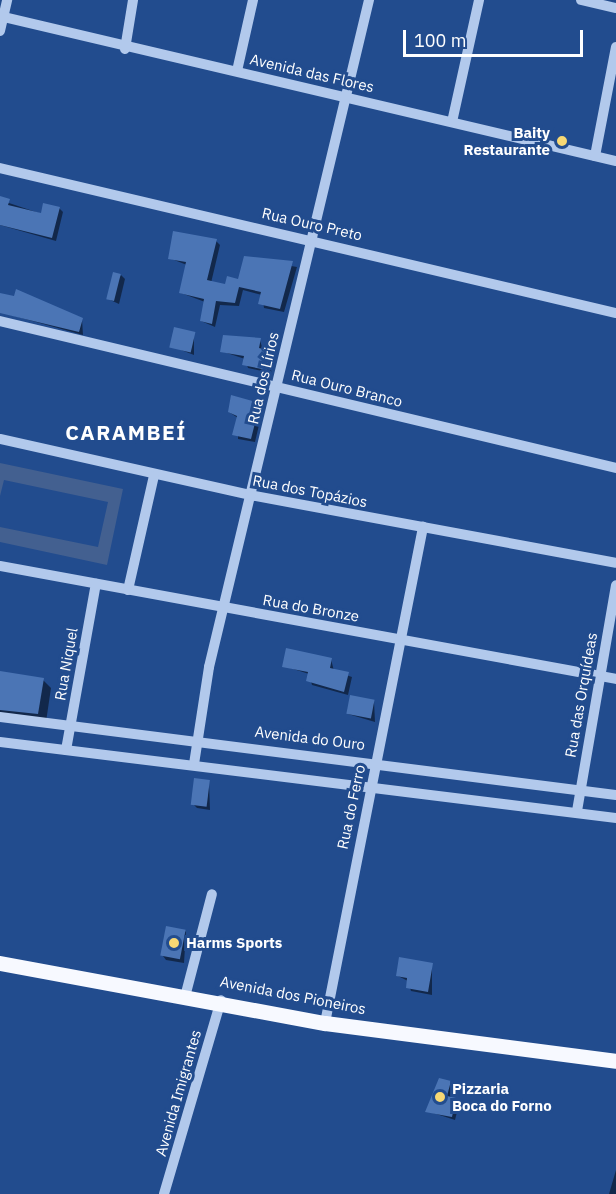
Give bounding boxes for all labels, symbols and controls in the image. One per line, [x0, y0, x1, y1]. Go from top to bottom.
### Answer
scale bar [406, 18, 586, 56]
text: 100 m [414, 29, 466, 52]
street label: Avenida das Flores [248, 50, 376, 96]
place label: Baity Restaurante [464, 123, 550, 158]
marker: Baity Restaurante [555, 134, 569, 148]
street label: Rua Ouro Preto [260, 204, 364, 244]
street label: Rua dos Lírios [244, 330, 282, 426]
street label: Rua Ouro Branco [290, 366, 404, 410]
district label: CARAMBEÍ [65, 419, 187, 445]
street label: Rua dos Topázios [251, 471, 369, 511]
street label: Rua do Bronze [261, 591, 361, 625]
street label: Rua Niquel [51, 626, 81, 702]
street label: Rua das Orquídeas [561, 631, 601, 759]
street label: Avenida do Ouro [254, 722, 366, 754]
street label: Rua do Ferro [333, 763, 369, 851]
place label: Harms Sports [186, 934, 282, 952]
marker: Harms Sports [167, 936, 181, 950]
street label: Avenida dos Pioneiros [219, 972, 367, 1018]
street label: Avenida Imigrantes [151, 1028, 205, 1158]
place label: Pizzaria Boca do Forno [452, 1079, 552, 1114]
marker: Pizzaria Boca do Forno [433, 1090, 447, 1104]

